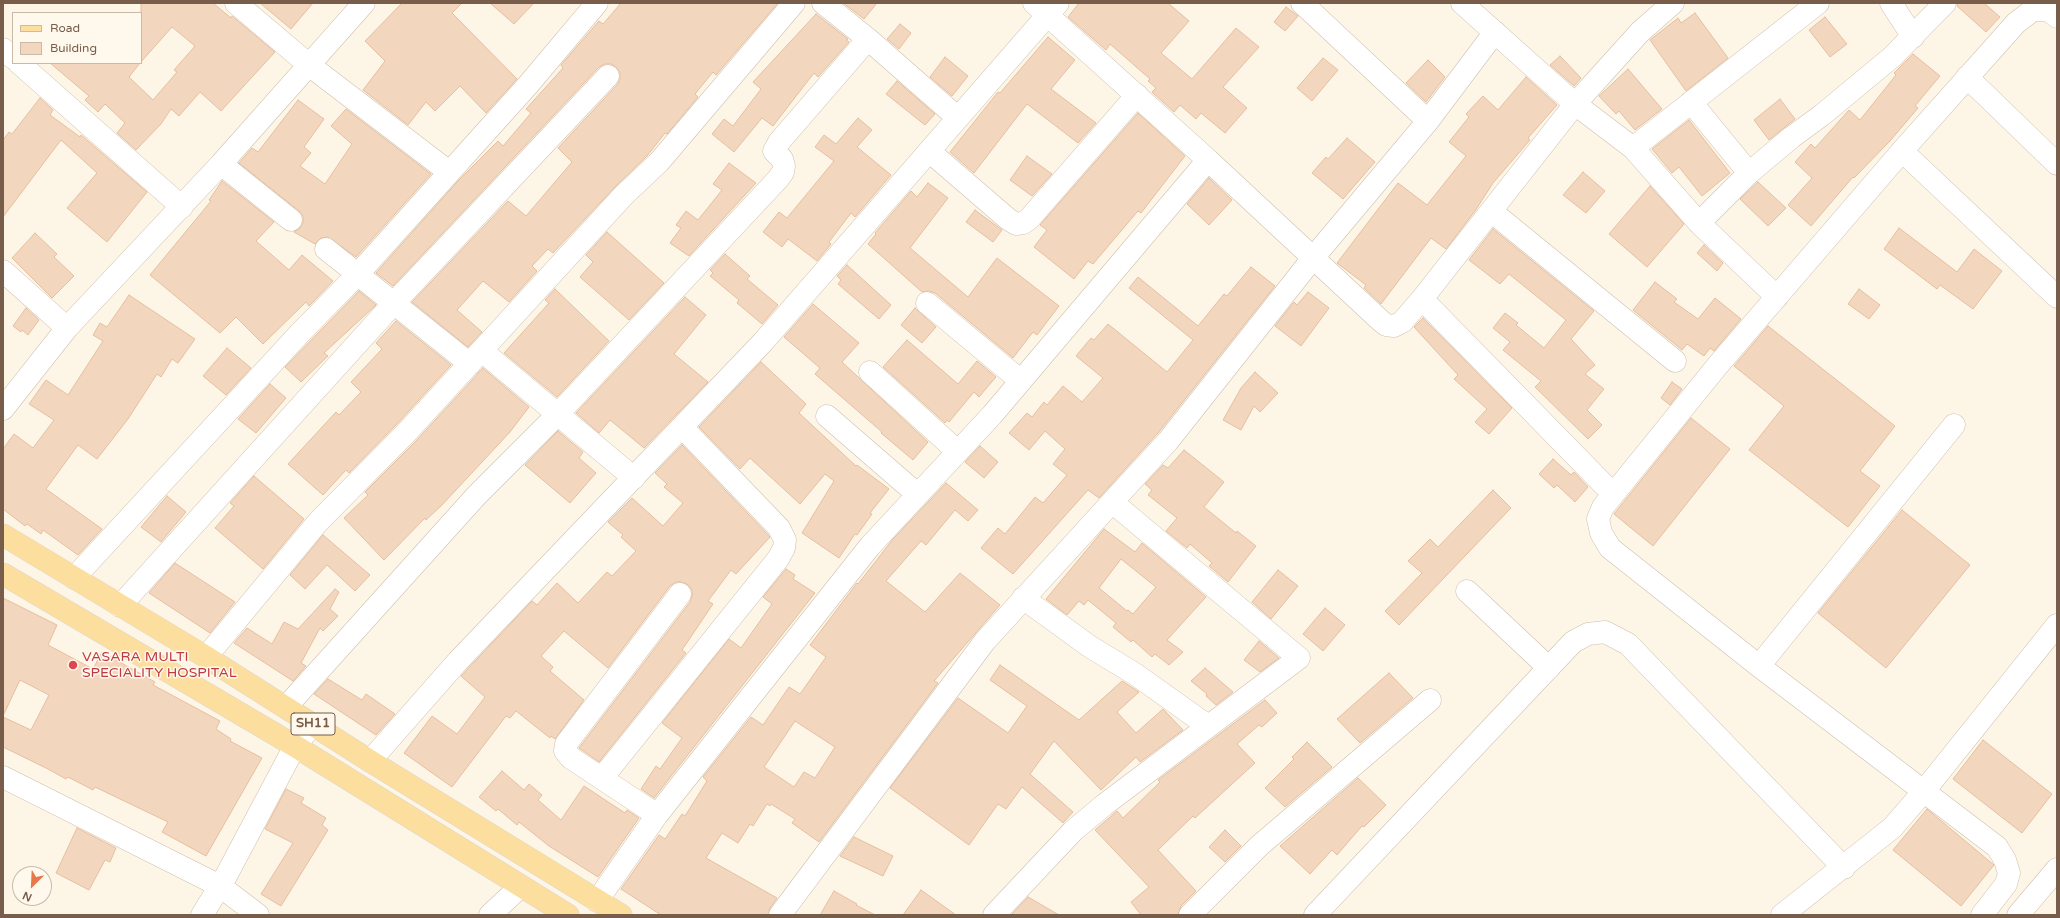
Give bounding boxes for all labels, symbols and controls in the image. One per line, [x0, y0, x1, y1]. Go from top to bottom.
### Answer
legend [12, 12, 142, 64]
text: Road [50, 21, 80, 35]
text: Building [50, 41, 97, 55]
place label: VASARA MULTI SPECIALITY HOSPITAL [82, 649, 237, 682]
marker: VASARA MULTI SPECIALITY HOSPITAL [67, 659, 79, 671]
road number: SH11 [291, 713, 335, 735]
north arrow [12, 866, 52, 906]
text: N [21, 889, 34, 904]

